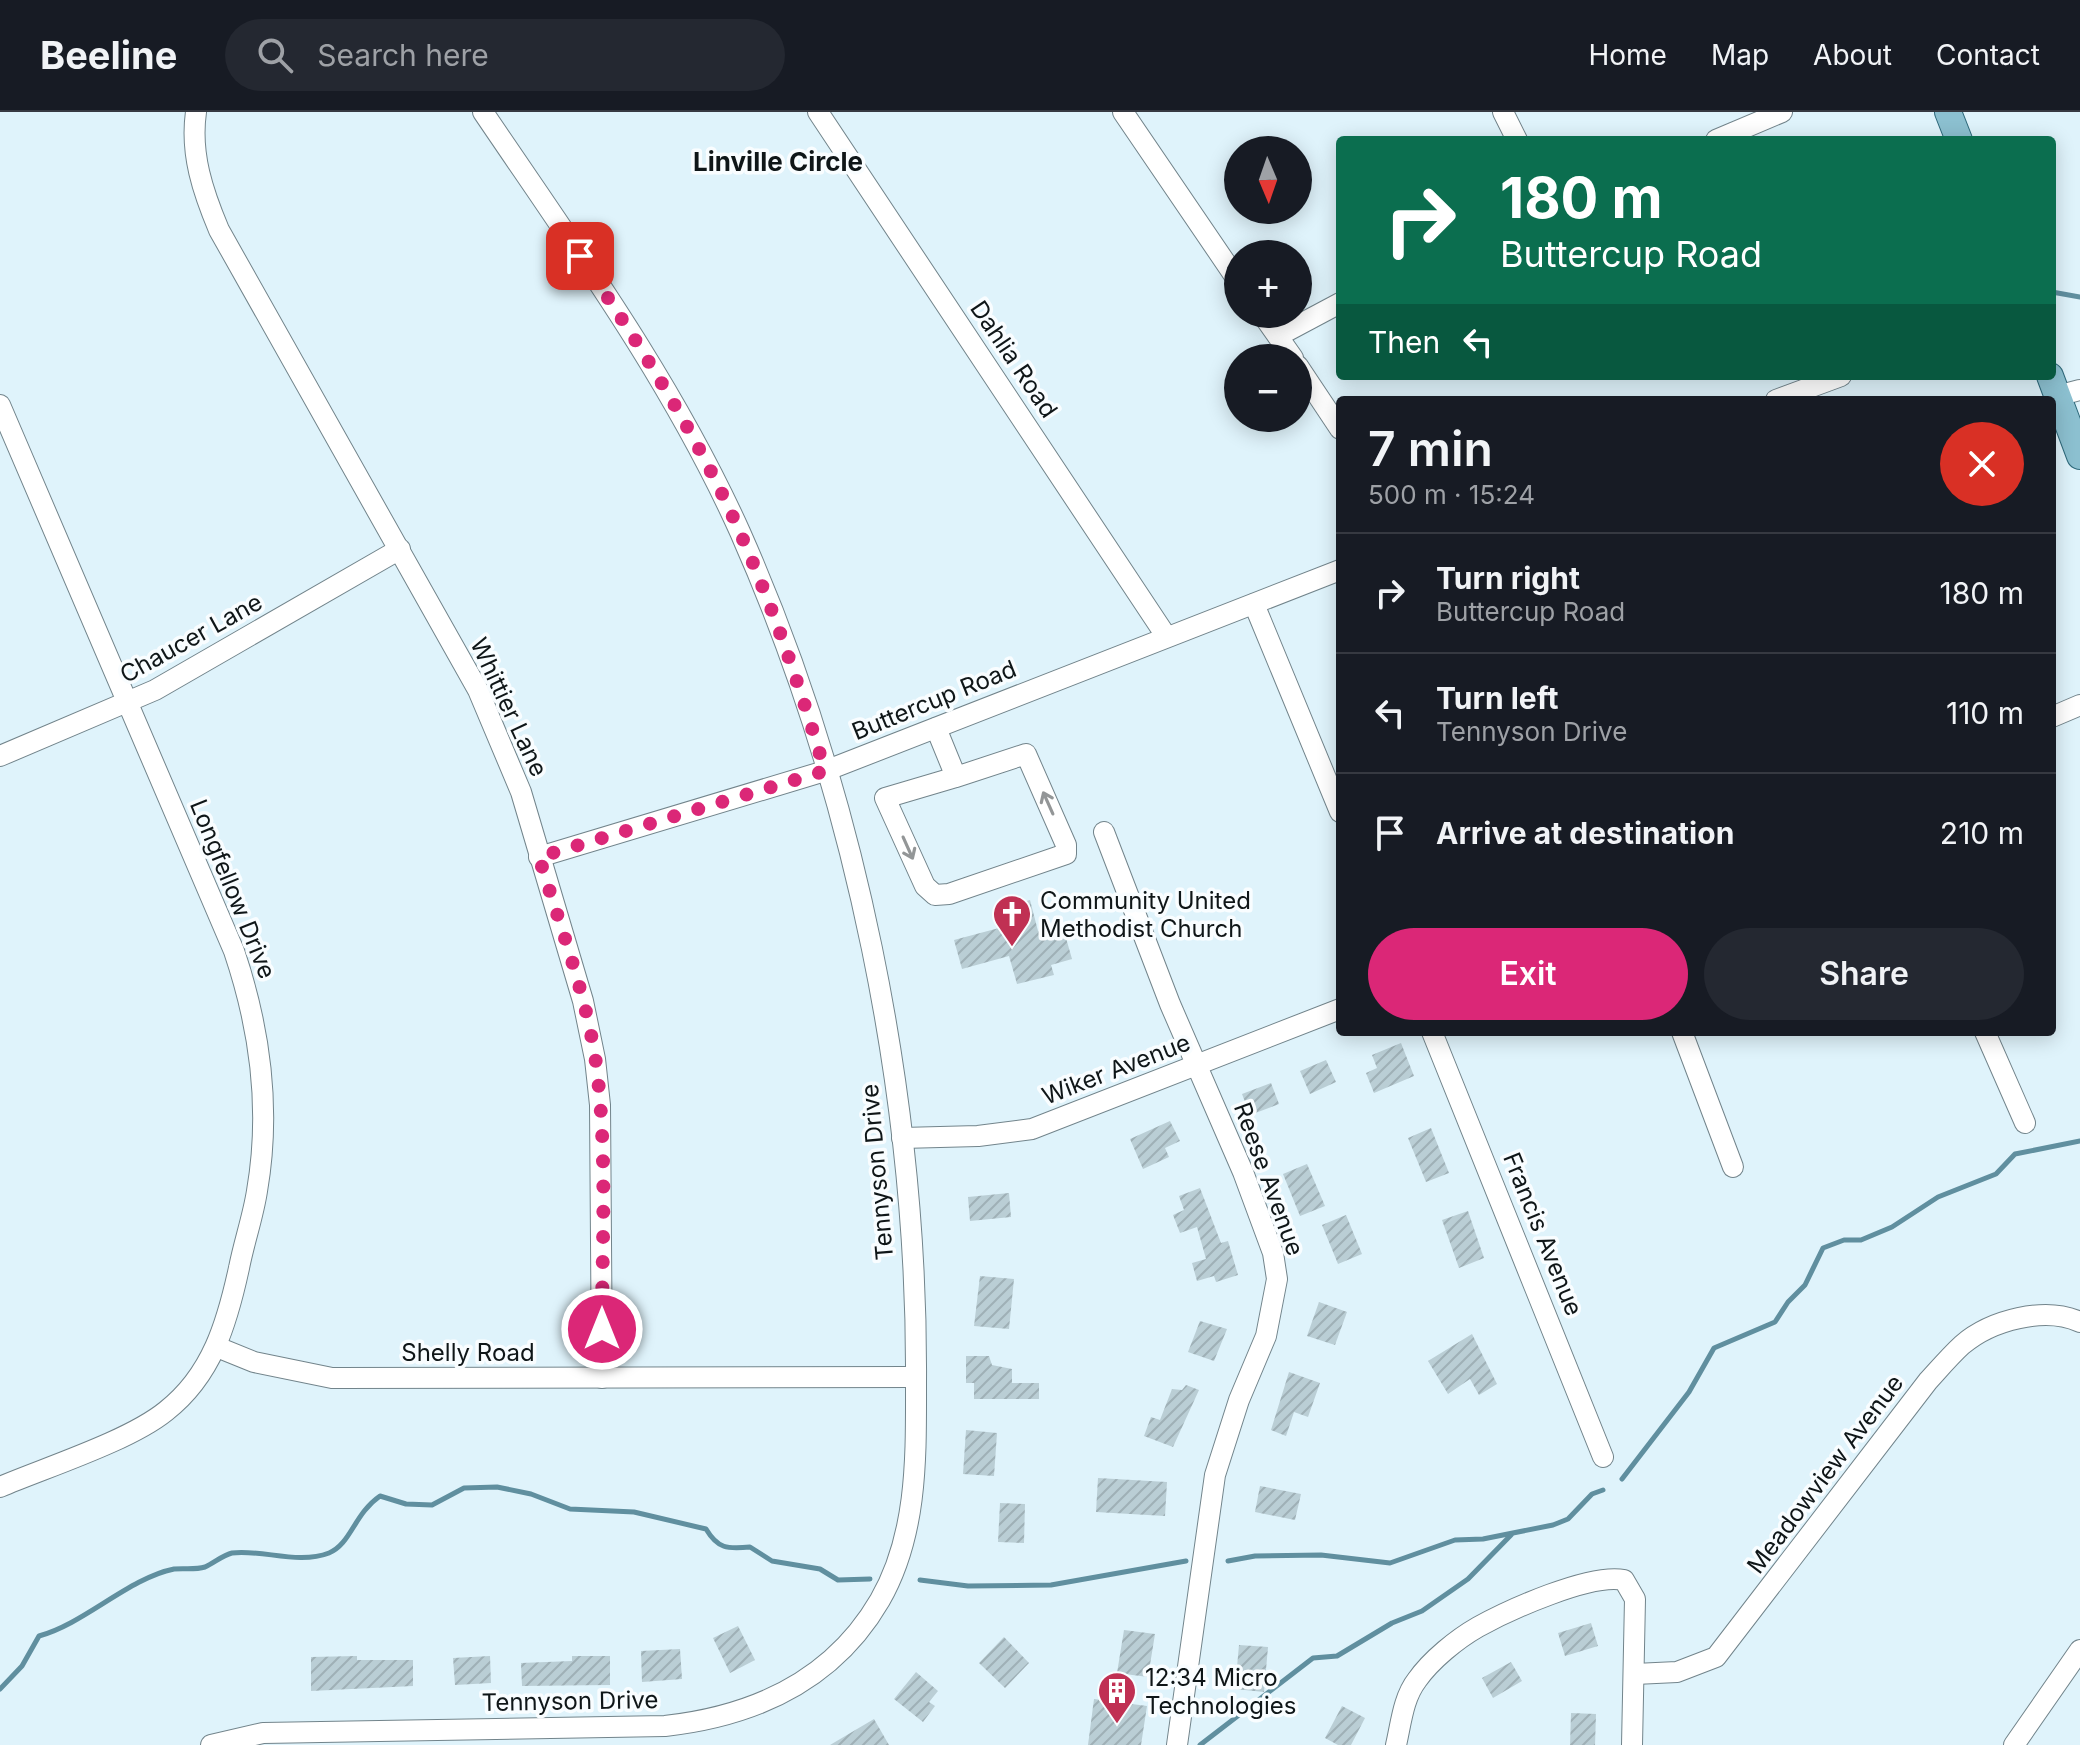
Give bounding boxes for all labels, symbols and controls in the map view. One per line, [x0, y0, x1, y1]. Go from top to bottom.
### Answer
search box [225, 19, 785, 91]
text: Beeline [40, 32, 177, 78]
icon: search [253, 33, 297, 77]
text: Search here [317, 37, 489, 73]
text: Home [1588, 38, 1667, 72]
text: Map [1711, 38, 1769, 72]
text: About [1813, 38, 1892, 72]
text: Contact [1936, 38, 2040, 72]
north arrow [1224, 136, 1312, 224]
map controls [1224, 136, 1312, 432]
district label: Linville Circle [693, 146, 863, 177]
text: 180 m [1500, 164, 1663, 232]
icon: right [1368, 168, 1472, 272]
pin [546, 222, 614, 290]
text: Buttercup Road [1500, 232, 1762, 276]
icon: arrive [558, 234, 602, 278]
button: + [1224, 240, 1312, 328]
street label: Dahlia Road [964, 295, 1064, 423]
icon: left [1456, 320, 1500, 364]
text: Then [1368, 324, 1440, 360]
button: − [1224, 344, 1312, 432]
text: 7 min [1368, 419, 1493, 478]
button: close [1940, 422, 2024, 506]
text: 500 m · 15:24 [1368, 479, 1535, 510]
text: Turn right [1436, 560, 1580, 596]
icon: right [1368, 571, 1412, 615]
text: 180 m [1940, 575, 2024, 611]
street label: Chaucer Lane [115, 587, 267, 689]
text: Buttercup Road [1436, 596, 1625, 627]
street label: Whittier Lane [464, 633, 554, 781]
street label: Buttercup Road [848, 654, 1020, 746]
text: Turn left [1436, 680, 1558, 716]
icon: left [1368, 691, 1412, 735]
text: 110 m [1946, 695, 2024, 731]
text: Tennyson Drive [1436, 716, 1627, 747]
one-way arrow [1039, 792, 1054, 816]
street label: Longfellow Drive [184, 795, 282, 983]
icon: arrive [1368, 811, 1412, 855]
text: Arrive at destination [1436, 815, 1734, 851]
text: 210 m [1940, 815, 2024, 851]
one-way arrow [901, 836, 916, 860]
place label: Community United Methodist Church [1040, 886, 1251, 943]
church icon: Community United Methodist Church [991, 893, 1033, 948]
button: Exit [1368, 928, 1688, 1020]
button: Share [1704, 928, 2024, 1020]
street label: Wiker Avenue [1038, 1027, 1194, 1111]
street label: Tennyson Drive [855, 1083, 899, 1261]
street label: Reese Avenue [1228, 1098, 1310, 1260]
street label: Francis Avenue [1497, 1148, 1589, 1320]
position arrow [560, 1287, 644, 1371]
street label: Shelly Road [401, 1338, 535, 1367]
street label: Meadowview Avenue [1741, 1369, 1909, 1579]
place label: 12:34 Micro Technologies [1145, 1663, 1296, 1720]
building icon: 12:34 Micro Technologies [1096, 1670, 1138, 1725]
street label: Tennyson Drive [481, 1685, 659, 1717]

